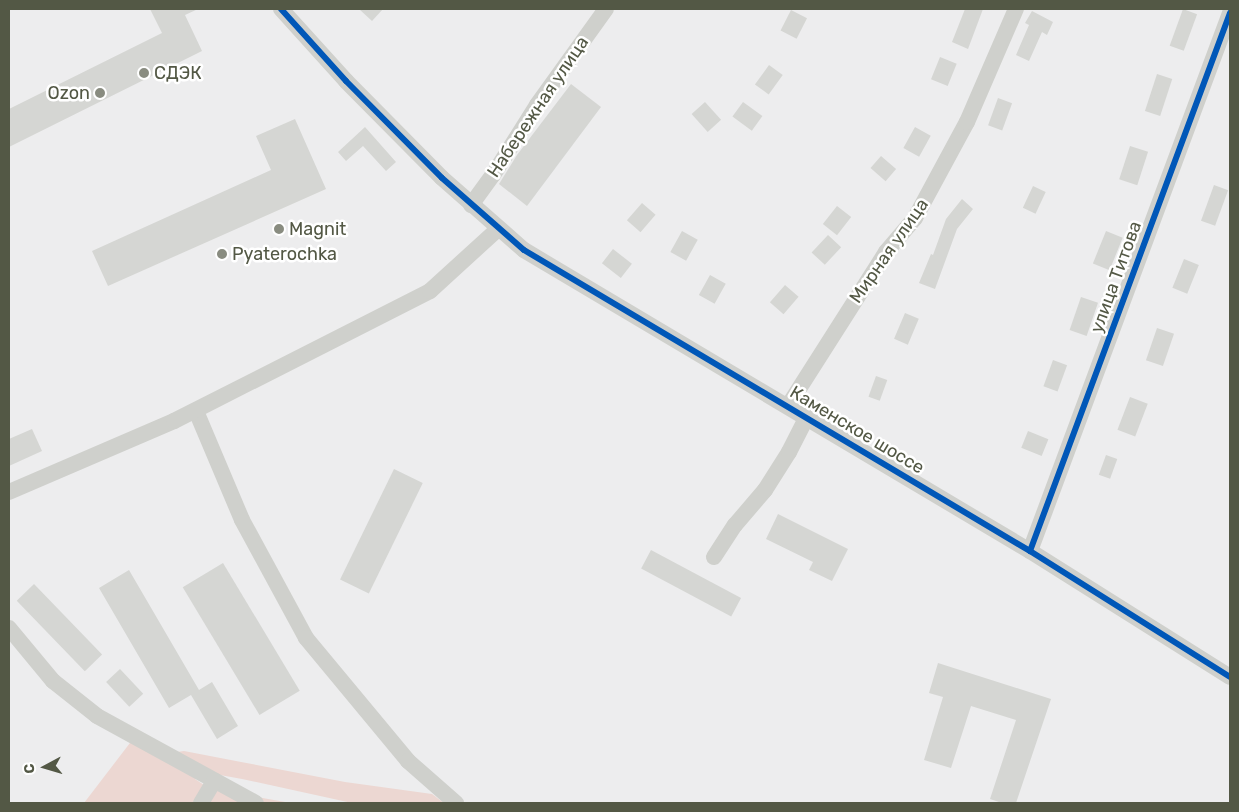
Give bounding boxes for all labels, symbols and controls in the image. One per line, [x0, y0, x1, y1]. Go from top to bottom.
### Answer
street label: Набережная улица [483, 32, 593, 182]
place label: СДЭК [154, 62, 202, 84]
marker: СДЭК [138, 67, 150, 79]
place label: Ozon [48, 82, 90, 104]
marker: Ozon [94, 87, 106, 99]
street label: Мирная улица [845, 194, 933, 308]
place label: Magnit [289, 218, 346, 240]
street label: улица Титова [1086, 218, 1146, 336]
marker: Magnit [273, 223, 285, 235]
place label: Pyaterochka [232, 243, 337, 265]
marker: Pyaterochka [216, 248, 228, 260]
street label: Каменское шоссе [786, 381, 928, 479]
north arrow [20, 742, 70, 792]
text: С [21, 763, 39, 774]

